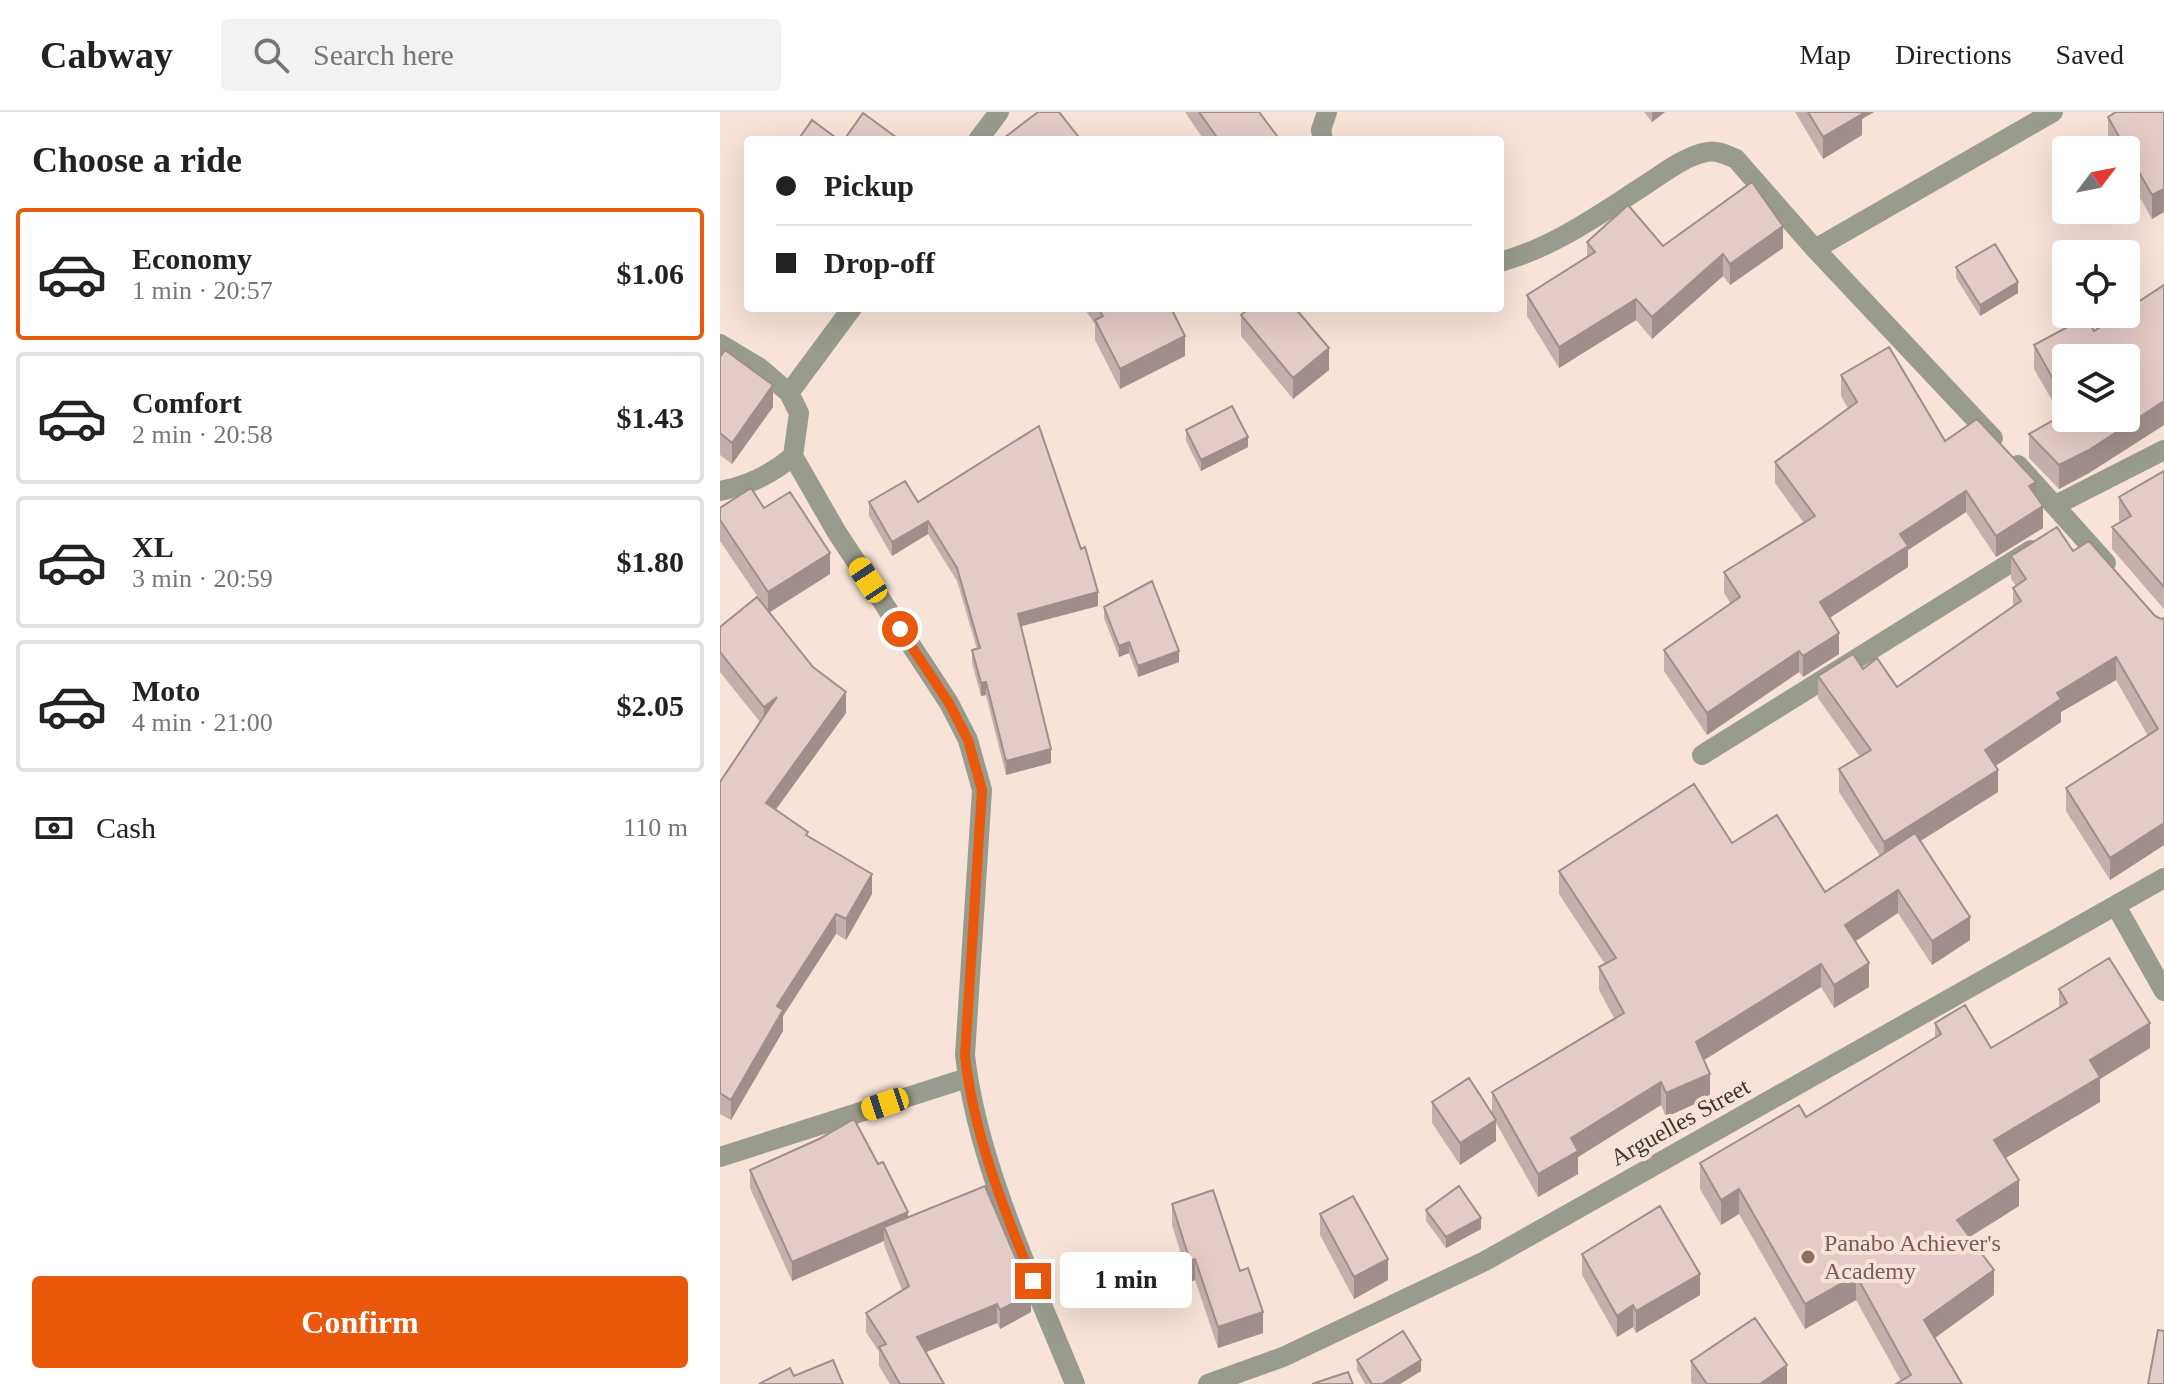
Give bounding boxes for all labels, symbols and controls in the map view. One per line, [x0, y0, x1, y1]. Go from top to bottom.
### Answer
search box [221, 19, 781, 91]
icon: search [249, 33, 293, 77]
text: Cabway [40, 34, 173, 76]
text: Search here [313, 38, 454, 71]
text: Map [1800, 39, 1851, 70]
text: Directions [1895, 39, 2012, 70]
text: Saved [2056, 39, 2124, 70]
north arrow [2052, 136, 2140, 224]
map controls [2052, 136, 2140, 432]
text: Choose a ride [32, 140, 242, 180]
text: Pickup [824, 169, 914, 202]
icon: car [36, 238, 108, 310]
button: locate [2052, 240, 2140, 328]
text: Economy [132, 242, 252, 275]
text: Drop-off [824, 246, 935, 279]
text: $1.06 [617, 257, 684, 290]
text: 1 min · 20:57 [132, 276, 273, 305]
button: layers [2052, 344, 2140, 432]
icon: car [36, 382, 108, 454]
text: Comfort [132, 386, 242, 419]
text: $1.43 [617, 401, 684, 434]
text: 2 min · 20:58 [132, 420, 273, 449]
icon: car [36, 526, 108, 598]
text: XL [132, 530, 174, 563]
text: $1.80 [617, 545, 684, 578]
car [845, 553, 891, 607]
text: 3 min · 20:59 [132, 564, 273, 593]
route start [882, 611, 918, 647]
icon: car [36, 670, 108, 742]
text: Moto [132, 674, 200, 707]
text: $2.05 [617, 689, 684, 722]
text: 4 min · 21:00 [132, 708, 273, 737]
icon: cash [32, 806, 76, 850]
text: Cash [96, 811, 156, 844]
text: 110 m [623, 813, 688, 842]
street label: Arguelles Street [1606, 1073, 1754, 1171]
car [858, 1085, 912, 1123]
place label: Panabo Achiever's Academy [1824, 1230, 2001, 1284]
marker: Panabo Achiever's Academy [1799, 1248, 1817, 1266]
callout: 1 min [1061, 1253, 1193, 1309]
route end [1015, 1263, 1051, 1299]
text: 1 min [1095, 1265, 1157, 1294]
button: Confirm [32, 1276, 688, 1368]

